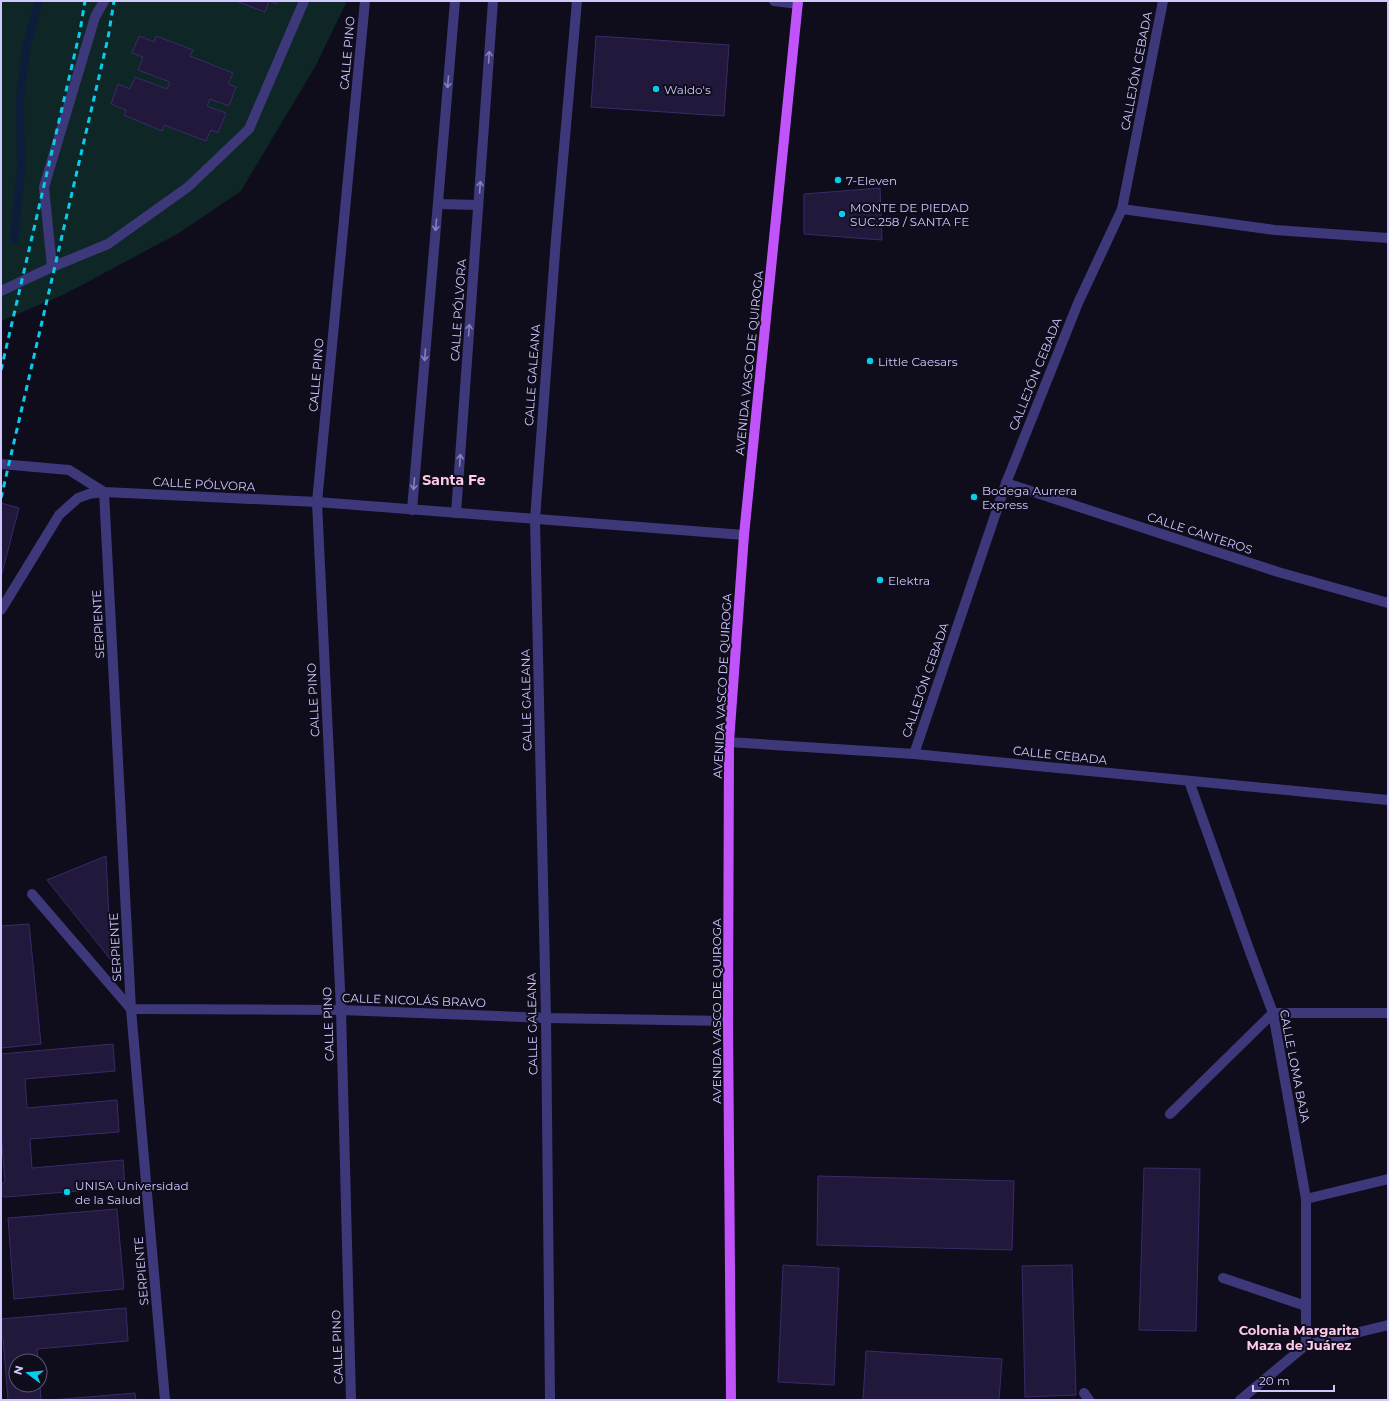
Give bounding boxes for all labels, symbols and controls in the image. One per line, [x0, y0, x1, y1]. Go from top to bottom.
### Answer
street label: CALLEJÓN CEBADA [1117, 10, 1155, 132]
street label: CALLE PINO [336, 15, 358, 91]
one-way arrow [486, 51, 493, 64]
one-way arrow [445, 75, 452, 88]
place label: Waldo's [664, 82, 711, 97]
marker: Waldo's [651, 84, 661, 94]
place label: 7-Eleven [846, 173, 897, 188]
marker: 7-Eleven [833, 175, 843, 185]
one-way arrow [476, 181, 483, 194]
place label: MONTE DE PIEDAD SUC.258 / SANTA FE [850, 200, 969, 229]
marker: MONTE DE PIEDAD SUC.258 / SANTA FE [837, 209, 847, 219]
one-way arrow [433, 218, 440, 231]
street label: CALLE PÓLVORA [447, 258, 469, 362]
street label: AVENIDA VASCO DE QUIROGA [732, 270, 766, 456]
street label: CALLEJÓN CEBADA [1005, 315, 1065, 433]
street label: CALLE GALEANA [521, 323, 543, 426]
one-way arrow [466, 324, 473, 337]
street label: CALLE PINO [305, 337, 327, 413]
one-way arrow [422, 348, 429, 361]
place label: Little Caesars [878, 354, 958, 369]
marker: Little Caesars [865, 356, 875, 366]
one-way arrow [456, 454, 463, 467]
district label: Santa Fe [422, 471, 486, 489]
street label: CALLE PÓLVORA [152, 474, 256, 494]
one-way arrow [411, 477, 418, 490]
place label: Bodega Aurrera Express [982, 483, 1077, 512]
marker: Bodega Aurrera Express [969, 492, 979, 502]
street label: CALLE CANTEROS [1145, 509, 1255, 557]
place label: Elektra [888, 573, 930, 588]
marker: Elektra [875, 575, 885, 585]
street label: SERPIENTE [89, 589, 107, 659]
street label: AVENIDA VASCO DE QUIROGA [710, 593, 734, 779]
street label: CALLEJÓN CEBADA [898, 620, 952, 739]
street label: CALLE GALEANA [518, 648, 534, 751]
street label: CALLE PINO [304, 663, 322, 737]
street label: CALLE CEBADA [1012, 743, 1108, 767]
street label: SERPIENTE [106, 912, 124, 982]
street label: AVENIDA VASCO DE QUIROGA [709, 918, 724, 1104]
street label: CALLE GALEANA [524, 972, 540, 1075]
street label: CALLE PINO [319, 987, 337, 1061]
street label: CALLE NICOLÁS BRAVO [342, 990, 486, 1010]
street label: CALLE LOMA BAJA [1277, 1008, 1313, 1124]
place label: UNISA Universidad de la Salud [75, 1178, 189, 1207]
marker: UNISA Universidad de la Salud [62, 1187, 72, 1197]
street label: SERPIENTE [131, 1236, 151, 1306]
street label: CALLE PINO [328, 1310, 346, 1384]
district label: Colonia Margarita Maza de Juárez [1239, 1322, 1359, 1353]
north arrow [8, 1353, 48, 1393]
text: N [10, 1364, 26, 1376]
scale bar [1253, 1367, 1334, 1393]
text: 20 m [1259, 1373, 1290, 1388]

